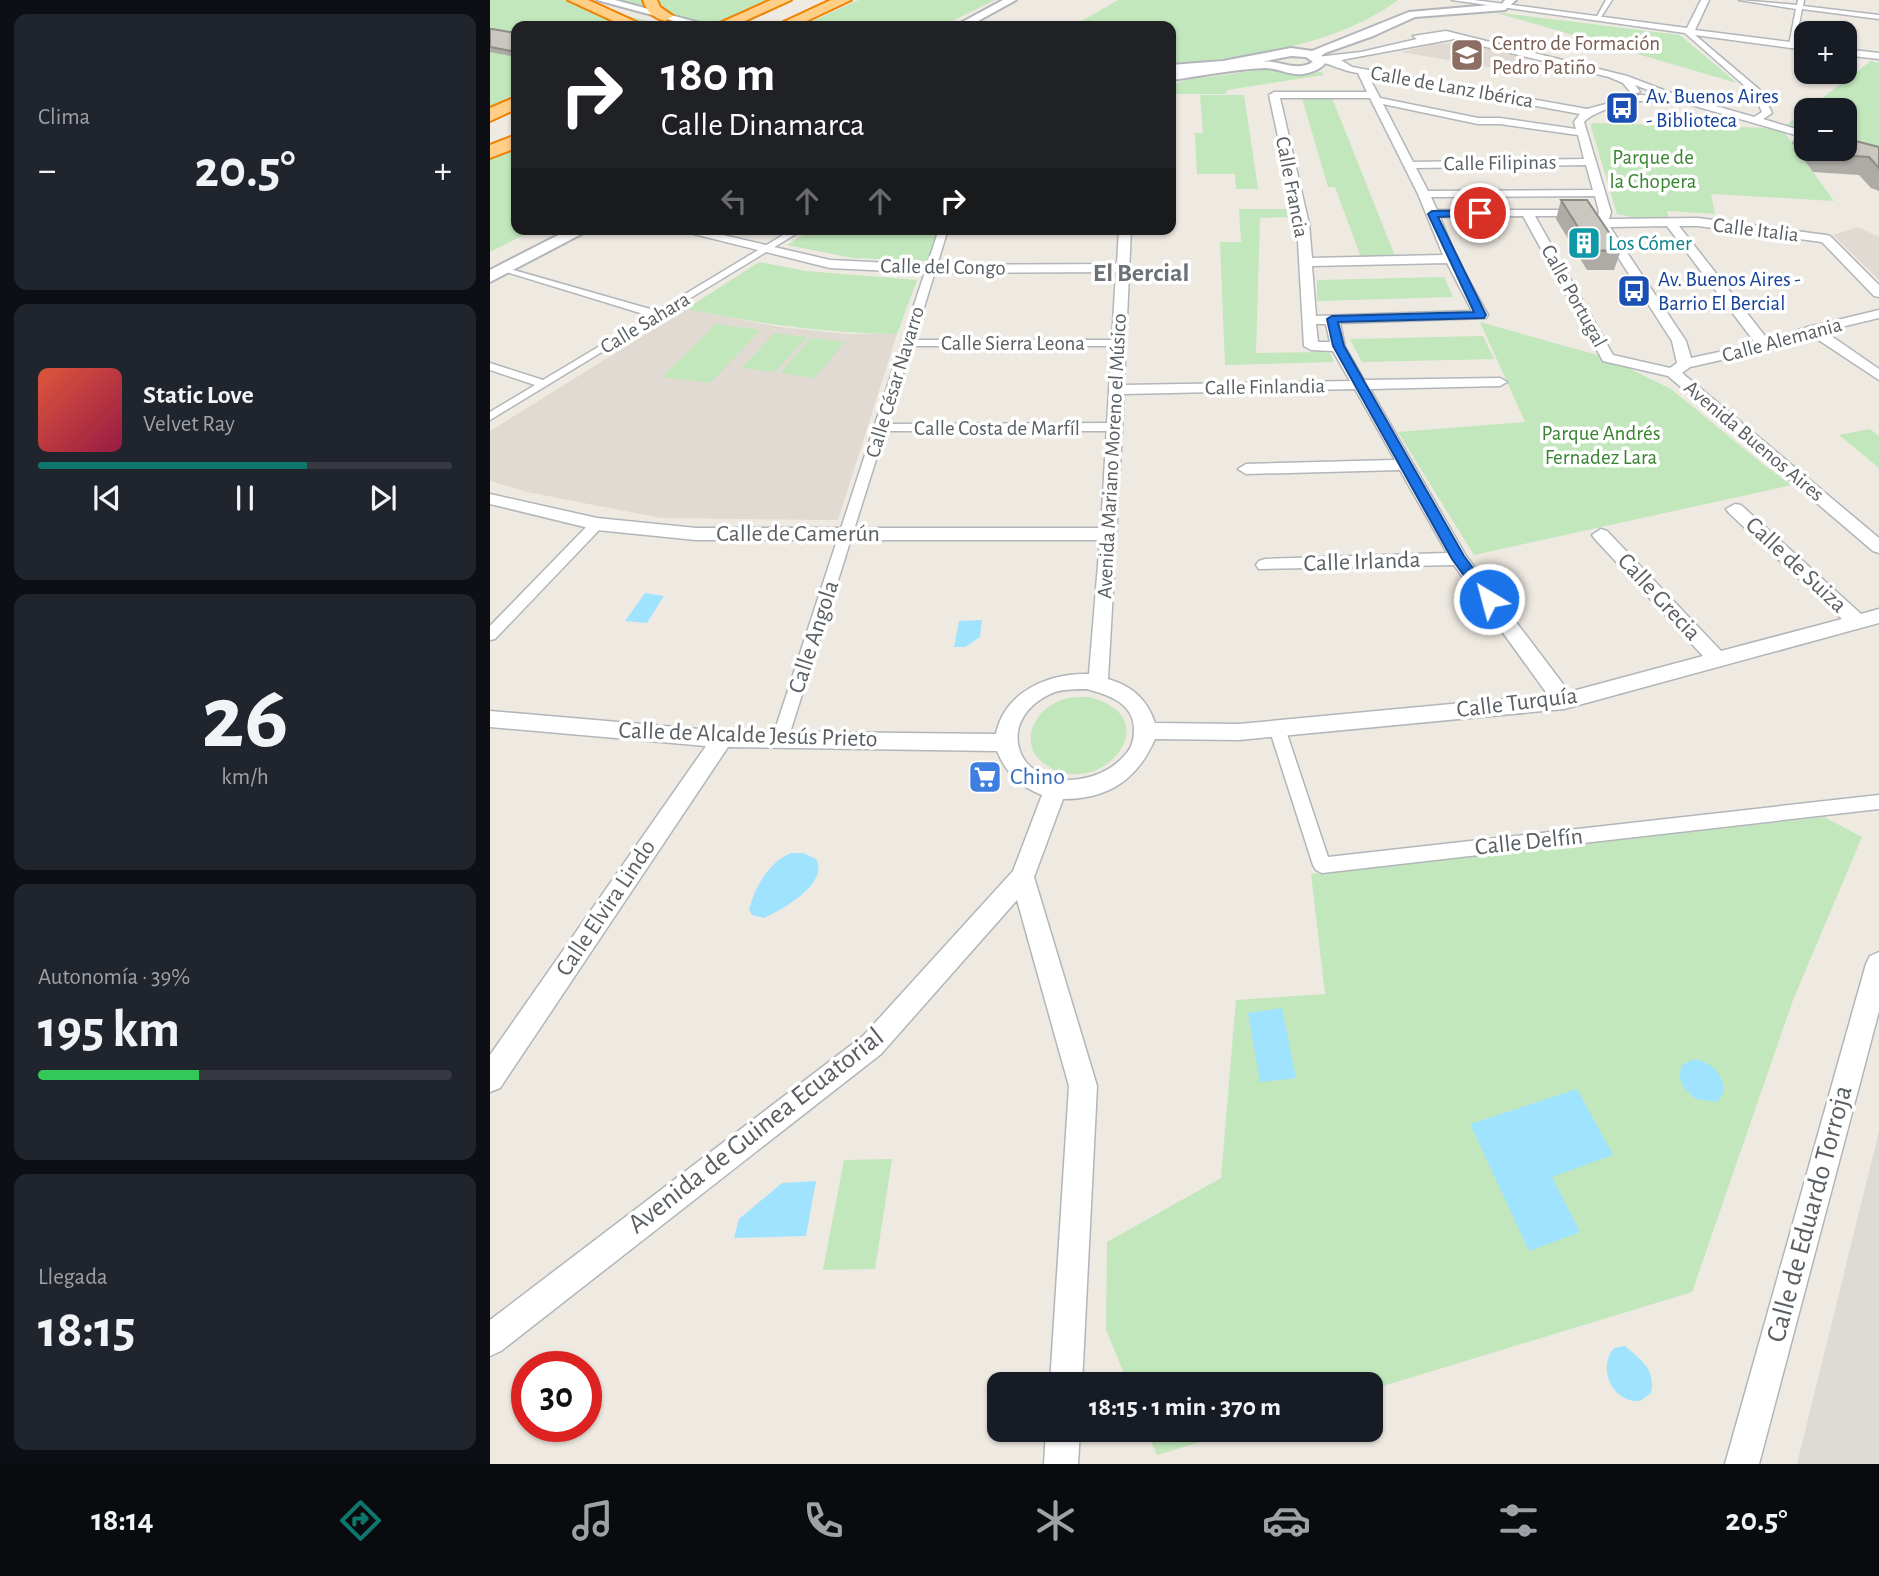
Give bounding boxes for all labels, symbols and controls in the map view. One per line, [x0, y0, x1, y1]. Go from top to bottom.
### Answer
map controls [1794, 21, 1857, 161]
button: + [1794, 21, 1857, 84]
place label: Centro de Formación Pedro Patiño [1492, 33, 1660, 78]
school or university icon: Centro de Formación Pedro Patiño [1448, 36, 1486, 74]
icon: right [546, 49, 637, 140]
text: 180 m [661, 51, 775, 100]
street label: Calle de Lanz Ibérica [1369, 62, 1535, 112]
place label: Av. Buenos Aires - Biblioteca [1646, 86, 1779, 131]
bus stop icon: Av. Buenos Aires - Biblioteca [1603, 89, 1641, 127]
button: − [1794, 98, 1857, 161]
text: Clima [38, 106, 90, 129]
text: Calle Dinamarca [661, 109, 865, 141]
street label: Calle Francia [1272, 135, 1312, 239]
text: 20.5° [194, 144, 296, 196]
park label: Parque de la Chopera [1609, 147, 1697, 192]
text: − [38, 152, 56, 190]
text: + [434, 152, 452, 190]
street label: Calle Filipinas [1443, 152, 1557, 174]
icon: left [715, 182, 753, 220]
icon: ahead [788, 182, 826, 220]
icon: ahead [861, 182, 899, 220]
icon: right [934, 182, 972, 220]
pin [1450, 183, 1510, 243]
icon: arrive [1461, 194, 1499, 232]
street label: Calle Italia [1712, 214, 1800, 246]
building icon: Los Cómer [1565, 224, 1603, 262]
place label: Los Cómer [1608, 233, 1692, 254]
street label: Calle Portugal [1537, 241, 1611, 351]
street label: Calle del Congo [880, 255, 1006, 279]
district label: El Bercial [1093, 260, 1189, 286]
place label: Av. Buenos Aires - Barrio El Bercial [1658, 269, 1801, 314]
bus stop icon: Av. Buenos Aires - Barrio El Bercial [1615, 272, 1653, 310]
street label: Calle Sahara [597, 288, 694, 358]
street label: Calle César Navarro [862, 304, 928, 460]
street label: Avenida Mariano Moreno el Músico [1094, 313, 1130, 599]
street label: Calle Alemania [1720, 314, 1844, 366]
street label: Calle Sierra Leona [941, 333, 1085, 354]
street label: Calle Finlandia [1205, 375, 1326, 399]
street label: Avenida Buenos Aires [1680, 377, 1828, 505]
text: Static Love [143, 382, 254, 408]
text: Velvet Ray [143, 413, 235, 436]
street label: Calle Costa de Marfíl [914, 418, 1080, 439]
park label: Parque Andrés Fernadez Lara [1541, 423, 1661, 468]
icon: previous [88, 479, 126, 517]
icon: pause [226, 479, 264, 517]
icon: next [364, 479, 402, 517]
street label: Calle de Suiza [1741, 512, 1851, 618]
street label: Calle de Camerún [716, 522, 880, 546]
street label: Calle Irlanda [1303, 548, 1421, 576]
street label: Calle Grecia [1613, 549, 1705, 645]
position arrow [1452, 562, 1526, 636]
street label: Calle Angola [785, 578, 843, 696]
text: 26 [202, 673, 288, 764]
street label: Calle Turquía [1455, 684, 1579, 722]
street label: Calle de Alcalde Jesús Prieto [618, 718, 878, 752]
supermarket icon: Chino [966, 758, 1004, 796]
place label: Chino [1010, 765, 1065, 789]
text: km/h [221, 766, 269, 789]
street label: Calle Delfín [1474, 824, 1584, 860]
street label: Calle Elvira Lindo [552, 835, 660, 981]
text: Autonomía · 39% [38, 966, 190, 989]
text: 195 km [38, 1004, 180, 1056]
street label: Avenida de Guinea Ecuatorial [623, 1023, 889, 1239]
street label: Calle de Eduardo Torroja [1762, 1083, 1858, 1345]
text: Llegada [38, 1266, 108, 1289]
text: 18:15 [38, 1304, 135, 1356]
speed limit sign: 30 [511, 1351, 602, 1442]
text: 18:15 · 1 min · 370 m [1089, 1394, 1281, 1420]
icon: directions [336, 1496, 385, 1545]
icon: music [568, 1496, 617, 1545]
icon: phone [799, 1496, 848, 1545]
icon: climate [1031, 1496, 1080, 1545]
icon: car [1262, 1496, 1311, 1545]
icon: filters [1494, 1496, 1543, 1545]
text: 18:14 [91, 1504, 154, 1536]
text: 20.5° [1725, 1504, 1788, 1536]

